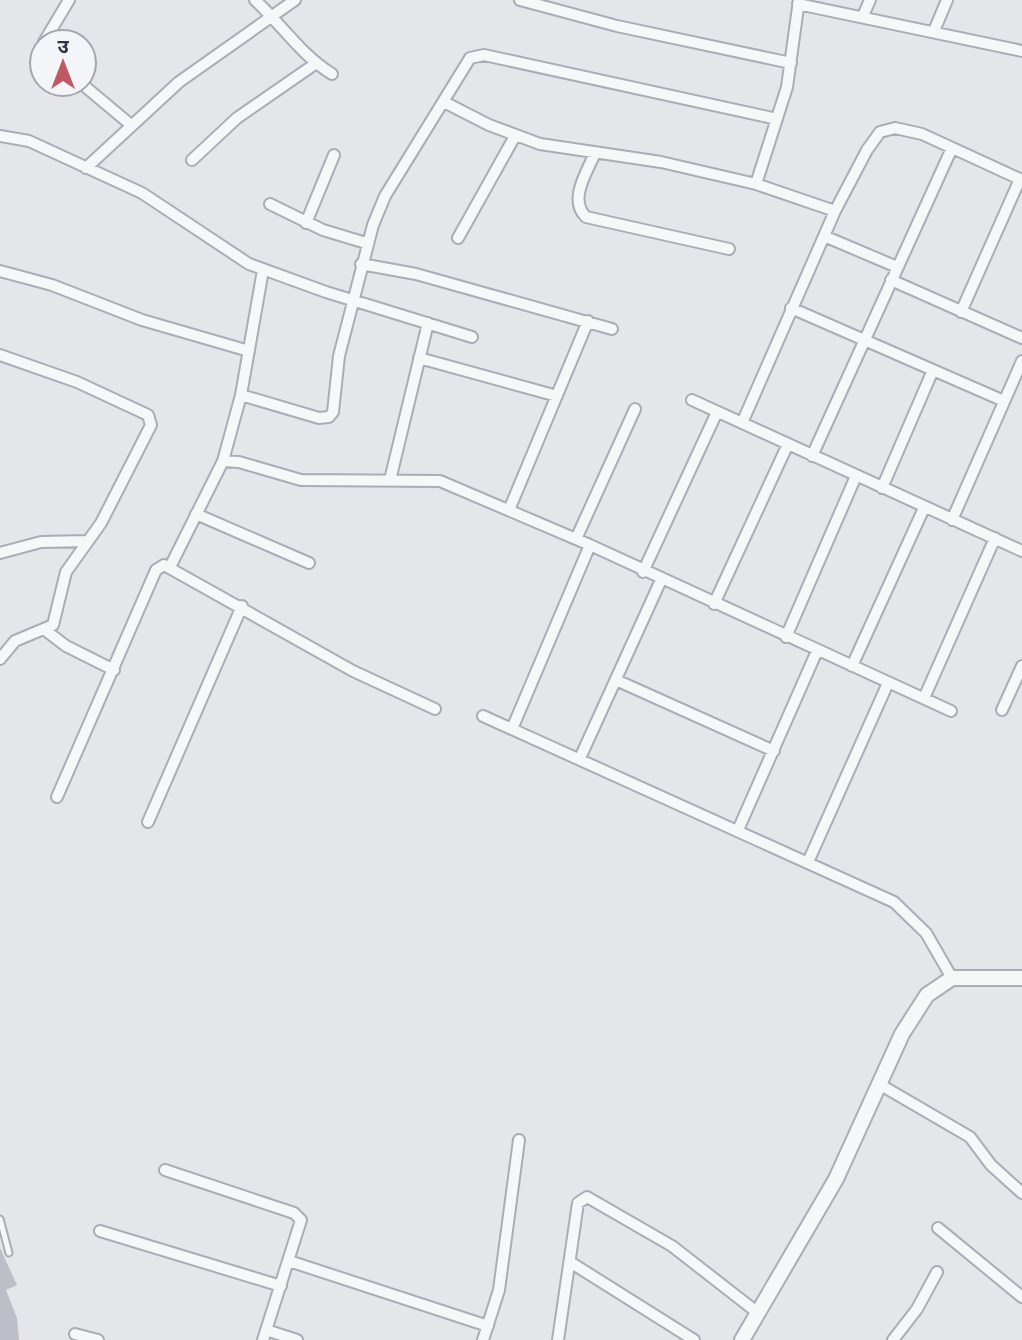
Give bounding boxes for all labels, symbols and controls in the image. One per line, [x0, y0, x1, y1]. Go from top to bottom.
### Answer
north arrow [28, 28, 98, 98]
text: उ [57, 33, 69, 59]

